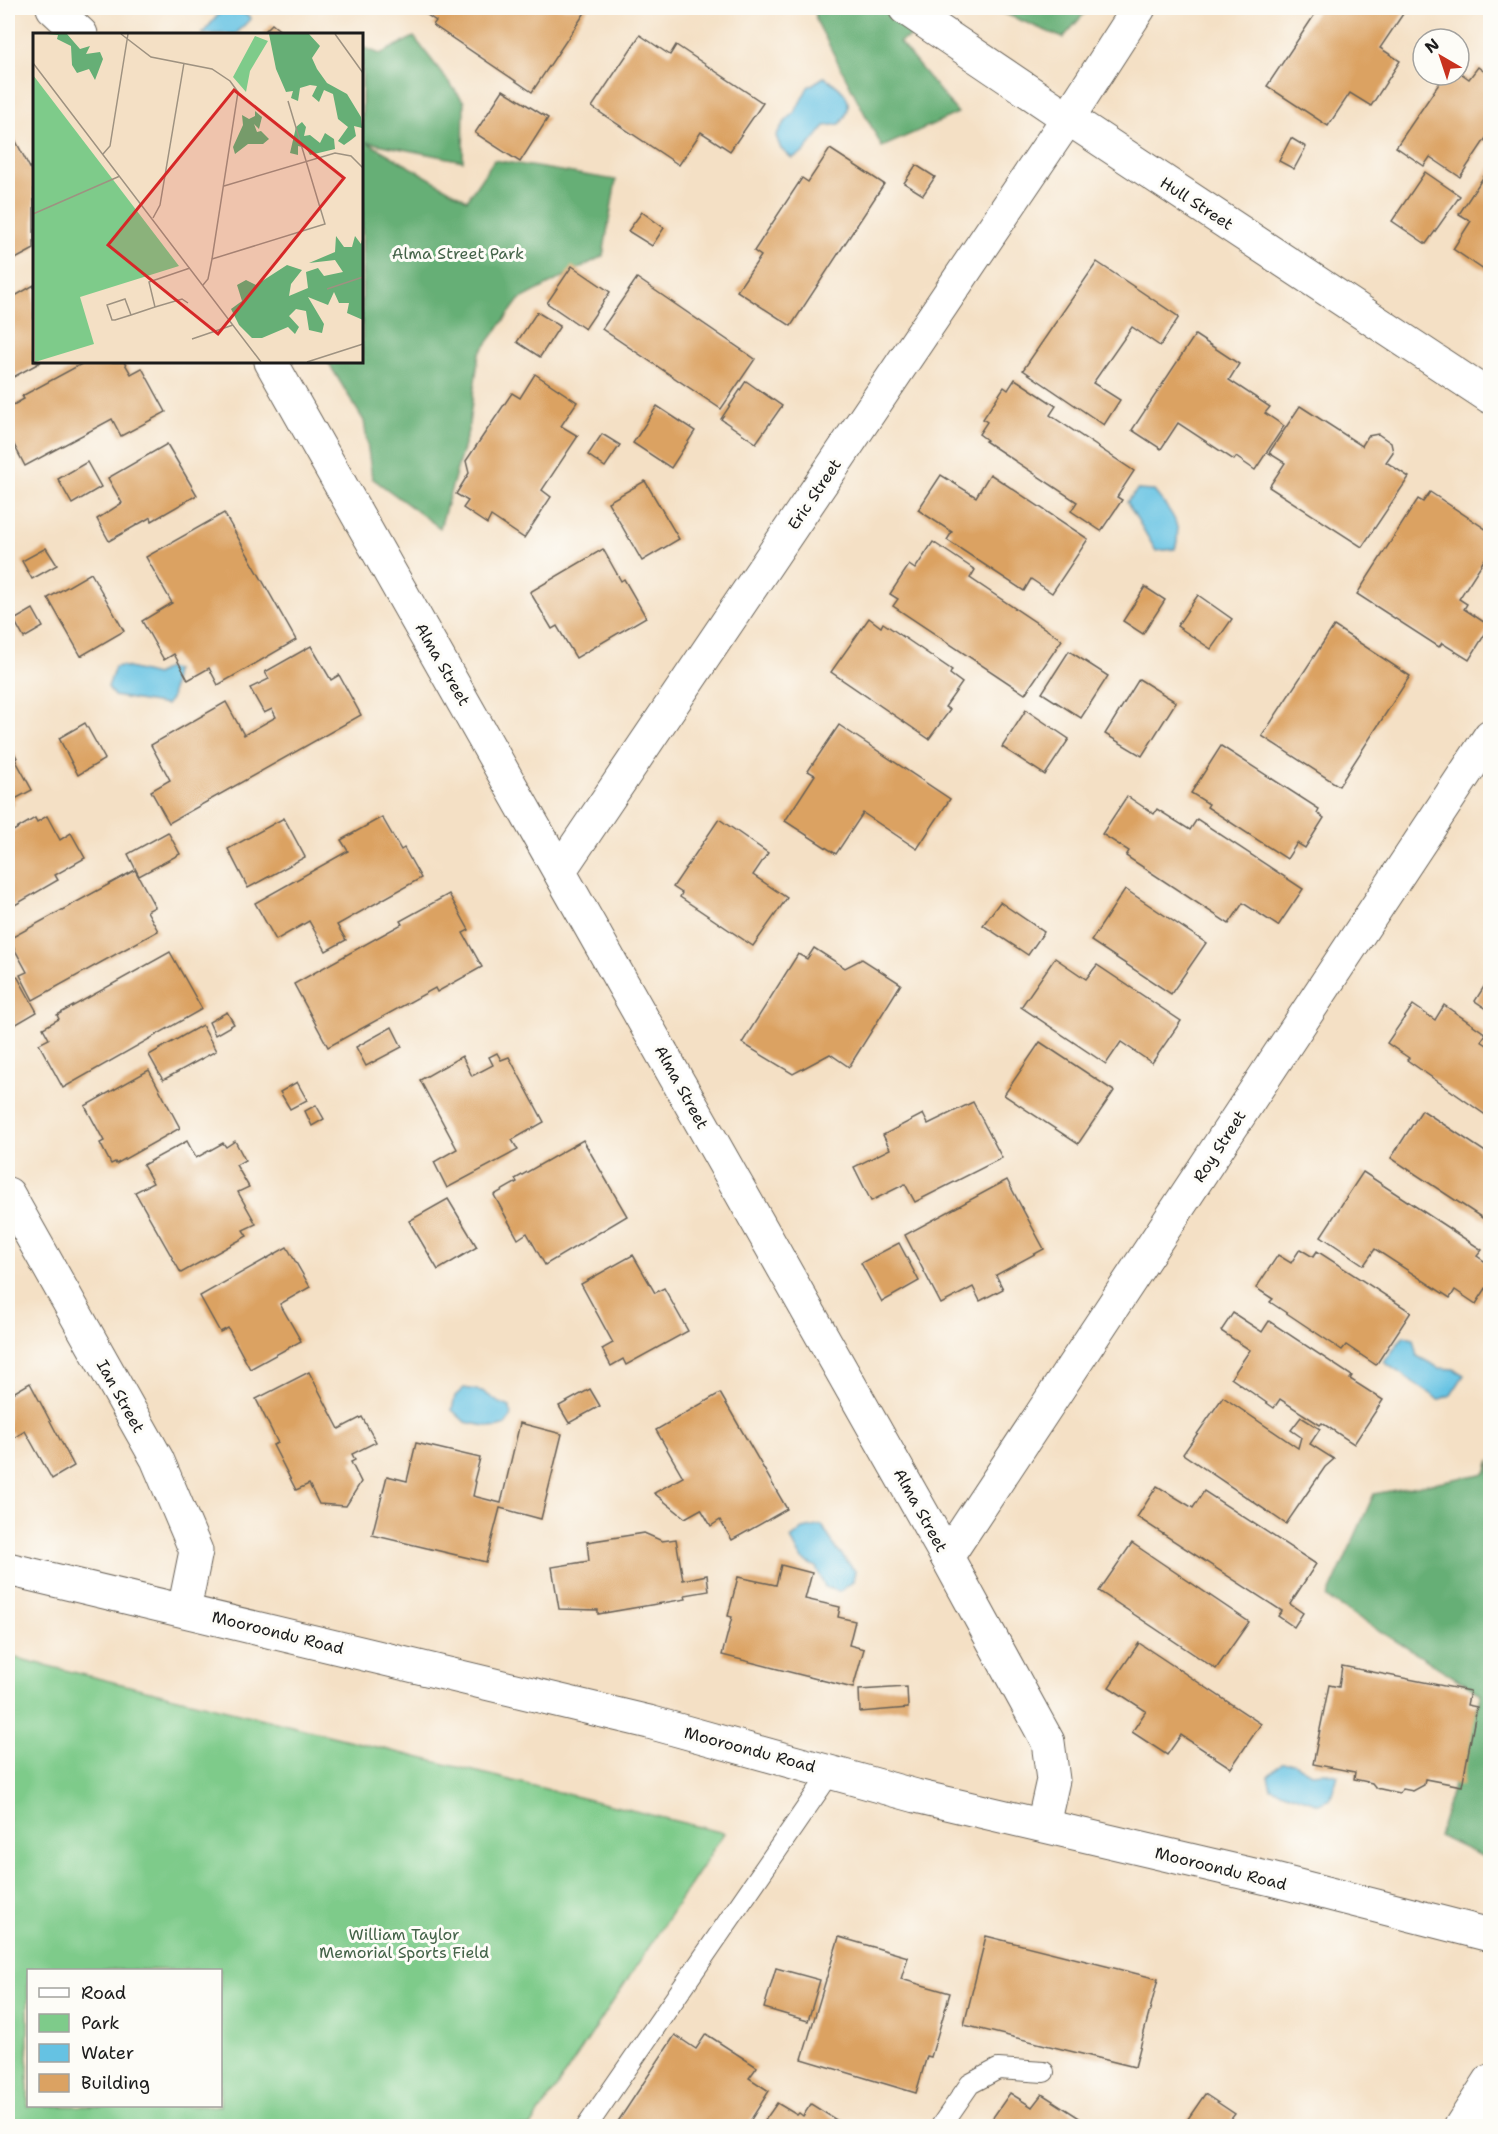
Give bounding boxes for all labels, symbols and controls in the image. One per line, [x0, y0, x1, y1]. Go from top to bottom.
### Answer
north arrow [1411, 27, 1471, 87]
inset map [33, 33, 363, 363]
text: N [1420, 34, 1443, 58]
street label: Hull Street [1156, 172, 1237, 235]
park label: Alma Street Park [392, 243, 524, 264]
street label: Eric Street [783, 455, 846, 534]
street label: Alma Street [410, 619, 475, 710]
street label: Alma Street [650, 1042, 713, 1133]
street label: Roy Street [1188, 1106, 1251, 1186]
street label: Ian Street [92, 1356, 149, 1437]
street label: Alma Street [889, 1465, 952, 1556]
street label: Mooroondu Road [210, 1606, 346, 1659]
street label: Mooroondu Road [682, 1722, 818, 1777]
street label: Mooroondu Road [1153, 1842, 1289, 1895]
park label: William Taylor Memorial Sports Field [319, 1924, 489, 1963]
legend [27, 1969, 222, 2107]
text: Road [81, 1981, 126, 2005]
text: Park [81, 2011, 120, 2035]
text: Water [81, 2041, 134, 2065]
text: Building [81, 2071, 150, 2095]

